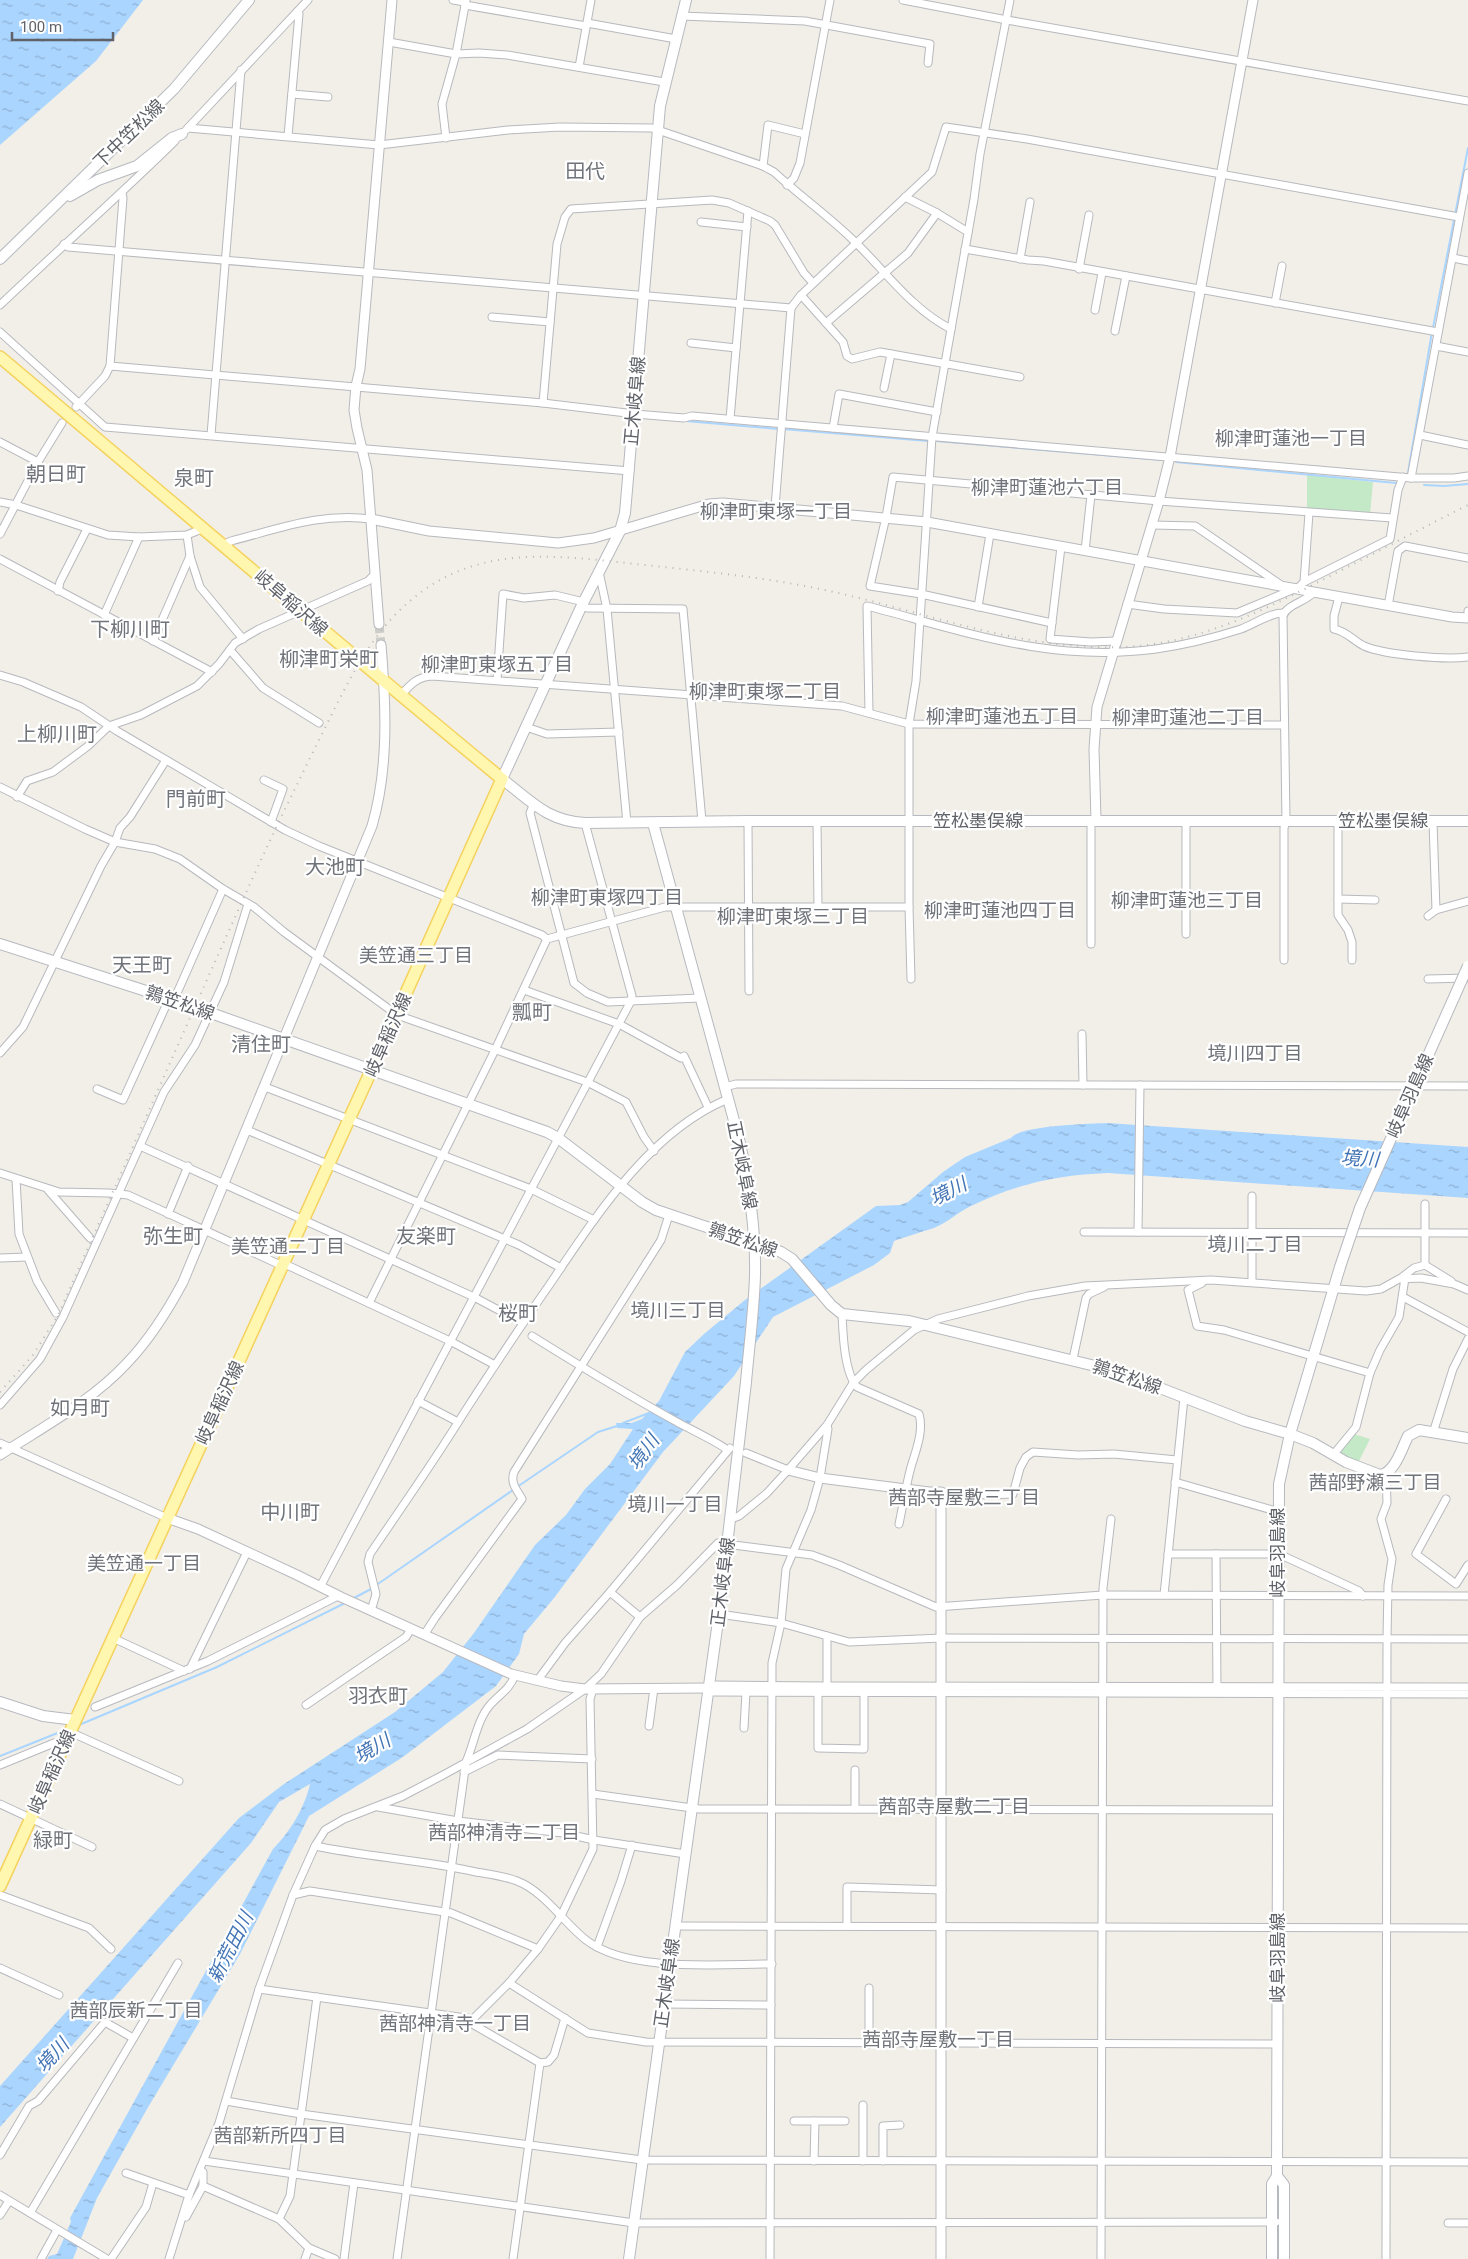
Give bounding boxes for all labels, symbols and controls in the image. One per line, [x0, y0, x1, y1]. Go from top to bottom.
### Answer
scale bar [12, 10, 114, 42]
text: 100 m [20, 18, 62, 36]
street label: 下中笠松線 [89, 95, 168, 172]
district label: 田代 [565, 159, 605, 183]
street label: 正木岐阜線 [620, 355, 649, 447]
district label: 柳津町蓮池一丁目 [1215, 427, 1367, 450]
district label: 朝日町 [26, 462, 86, 486]
district label: 泉町 [174, 466, 214, 490]
district label: 柳津町蓮池六丁目 [971, 476, 1123, 499]
district label: 柳津町東塚一丁目 [700, 500, 852, 523]
street label: 岐阜稲沢線 [250, 565, 332, 640]
district label: 下柳川町 [90, 617, 170, 641]
district label: 柳津町栄町 [279, 647, 379, 671]
district label: 柳津町東塚五丁目 [421, 653, 573, 676]
district label: 柳津町東塚二丁目 [689, 680, 841, 703]
district label: 柳津町蓮池五丁目 [926, 705, 1078, 728]
district label: 柳津町蓮池二丁目 [1112, 706, 1264, 729]
district label: 上柳川町 [17, 722, 97, 746]
district label: 門前町 [166, 787, 226, 811]
street label: 笠松墨俣線 [933, 810, 1023, 831]
street label: 笠松墨俣線 [1338, 810, 1428, 831]
district label: 大池町 [305, 855, 365, 879]
district label: 柳津町東塚四丁目 [531, 886, 683, 909]
district label: 柳津町蓮池三丁目 [1111, 889, 1263, 912]
district label: 柳津町蓮池四丁目 [924, 899, 1076, 922]
district label: 柳津町東塚三丁目 [717, 905, 869, 928]
district label: 美笠通三丁目 [359, 944, 473, 967]
district label: 天王町 [112, 953, 172, 977]
street label: 鶉笠松線 [143, 981, 218, 1024]
street label: 岐阜稲沢線 [360, 989, 415, 1080]
district label: 瓢町 [512, 1000, 552, 1024]
district label: 清住町 [231, 1032, 291, 1056]
district label: 境川四丁目 [1207, 1042, 1303, 1065]
street label: 岐阜羽島線 [1382, 1050, 1437, 1141]
street label: 正木岐阜線 [724, 1119, 761, 1211]
water label: 境川 [1340, 1146, 1382, 1171]
water label: 境川 [926, 1172, 972, 1210]
street label: 鶉笠松線 [706, 1218, 781, 1261]
district label: 弥生町 [143, 1224, 203, 1248]
district label: 友楽町 [396, 1224, 456, 1248]
district label: 境川二丁目 [1207, 1233, 1303, 1256]
district label: 美笠通二丁目 [231, 1235, 345, 1258]
district label: 境川三丁目 [630, 1299, 726, 1322]
district label: 桜町 [498, 1301, 538, 1325]
street label: 鶉笠松線 [1090, 1355, 1165, 1398]
street label: 岐阜稲沢線 [191, 1358, 248, 1448]
district label: 如月町 [50, 1396, 110, 1420]
water label: 境川 [623, 1429, 665, 1474]
district label: 茜部野瀬三丁目 [1308, 1471, 1442, 1494]
district label: 茜部寺屋敷三丁目 [888, 1486, 1040, 1509]
district label: 境川一丁目 [627, 1493, 723, 1516]
district label: 中川町 [260, 1500, 320, 1524]
street label: 岐阜羽島線 [1267, 1508, 1288, 1598]
street label: 正木岐阜線 [707, 1536, 738, 1628]
district label: 美笠通一丁目 [87, 1552, 201, 1575]
district label: 羽衣町 [348, 1684, 408, 1708]
street label: 岐阜稲沢線 [24, 1726, 79, 1817]
water label: 境川 [350, 1728, 396, 1768]
district label: 茜部寺屋敷二丁目 [878, 1795, 1030, 1818]
district label: 茜部神清寺二丁目 [428, 1821, 580, 1844]
district label: 緑町 [33, 1828, 73, 1852]
water label: 新荒田川 [203, 1906, 259, 1986]
street label: 岐阜羽島線 [1267, 1913, 1288, 2003]
street label: 正木岐阜線 [650, 1937, 683, 2029]
district label: 茜部辰新二丁目 [69, 1999, 203, 2022]
district label: 茜部神清寺一丁目 [379, 2012, 531, 2035]
district label: 茜部寺屋敷一丁目 [862, 2028, 1014, 2051]
water label: 境川 [31, 2032, 75, 2077]
district label: 茜部新所四丁目 [213, 2124, 347, 2147]

